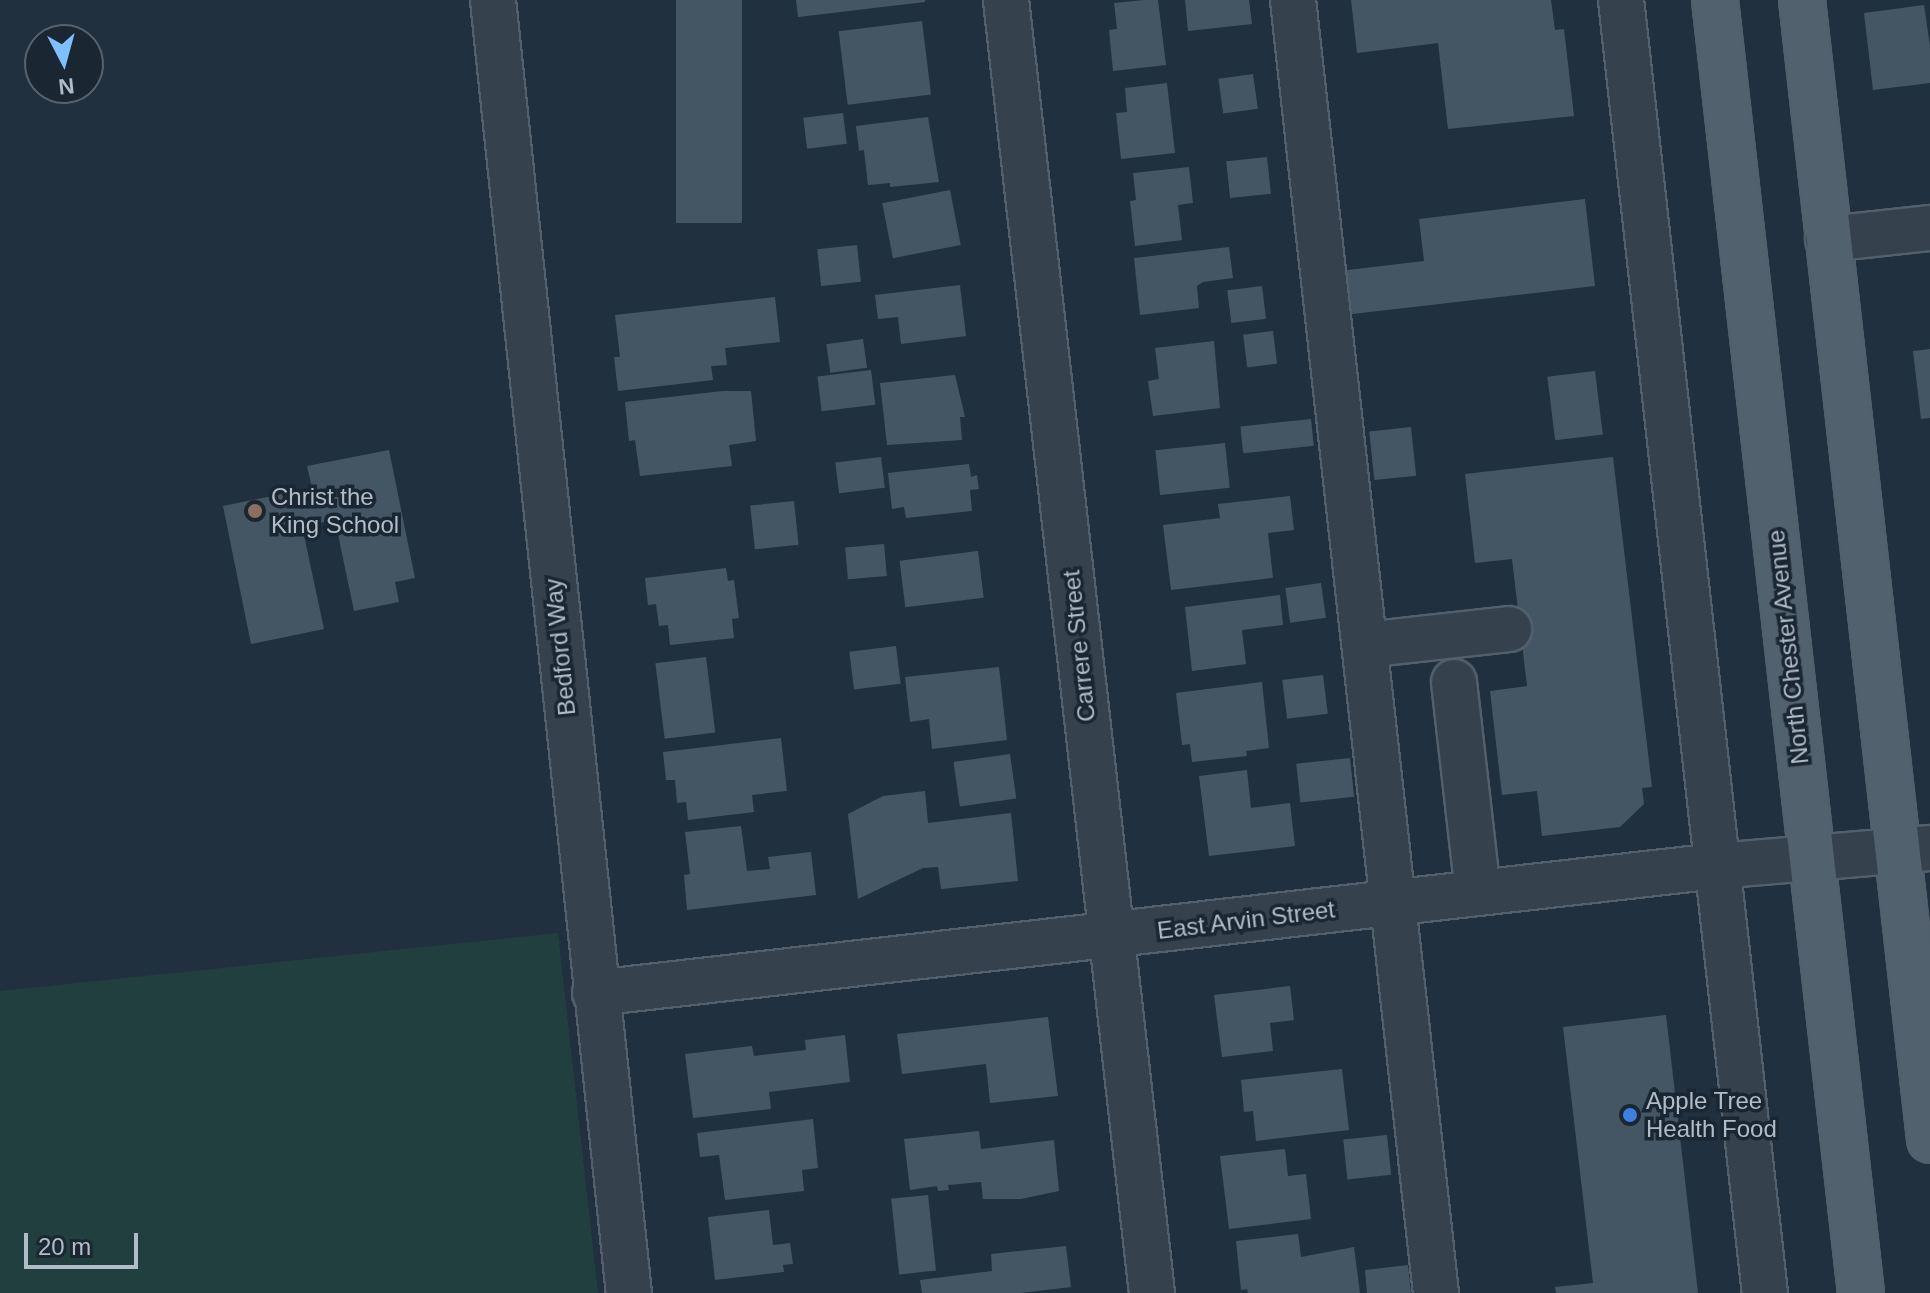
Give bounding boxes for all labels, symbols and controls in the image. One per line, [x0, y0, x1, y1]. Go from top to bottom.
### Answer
north arrow [24, 24, 104, 104]
text: N [57, 73, 76, 100]
place label: Christ the King School [271, 483, 399, 539]
marker: Christ the King School [246, 502, 264, 520]
street label: North Chester Avenue [1761, 528, 1815, 766]
street label: Carrere Street [1057, 569, 1101, 723]
street label: Bedford Way [538, 577, 582, 717]
street label: East Arvin Street [1155, 895, 1337, 945]
place label: Apple Tree Health Food [1646, 1087, 1777, 1143]
marker: Apple Tree Health Food [1621, 1106, 1639, 1124]
scale bar [28, 1217, 142, 1267]
text: 20 m [38, 1233, 91, 1260]

